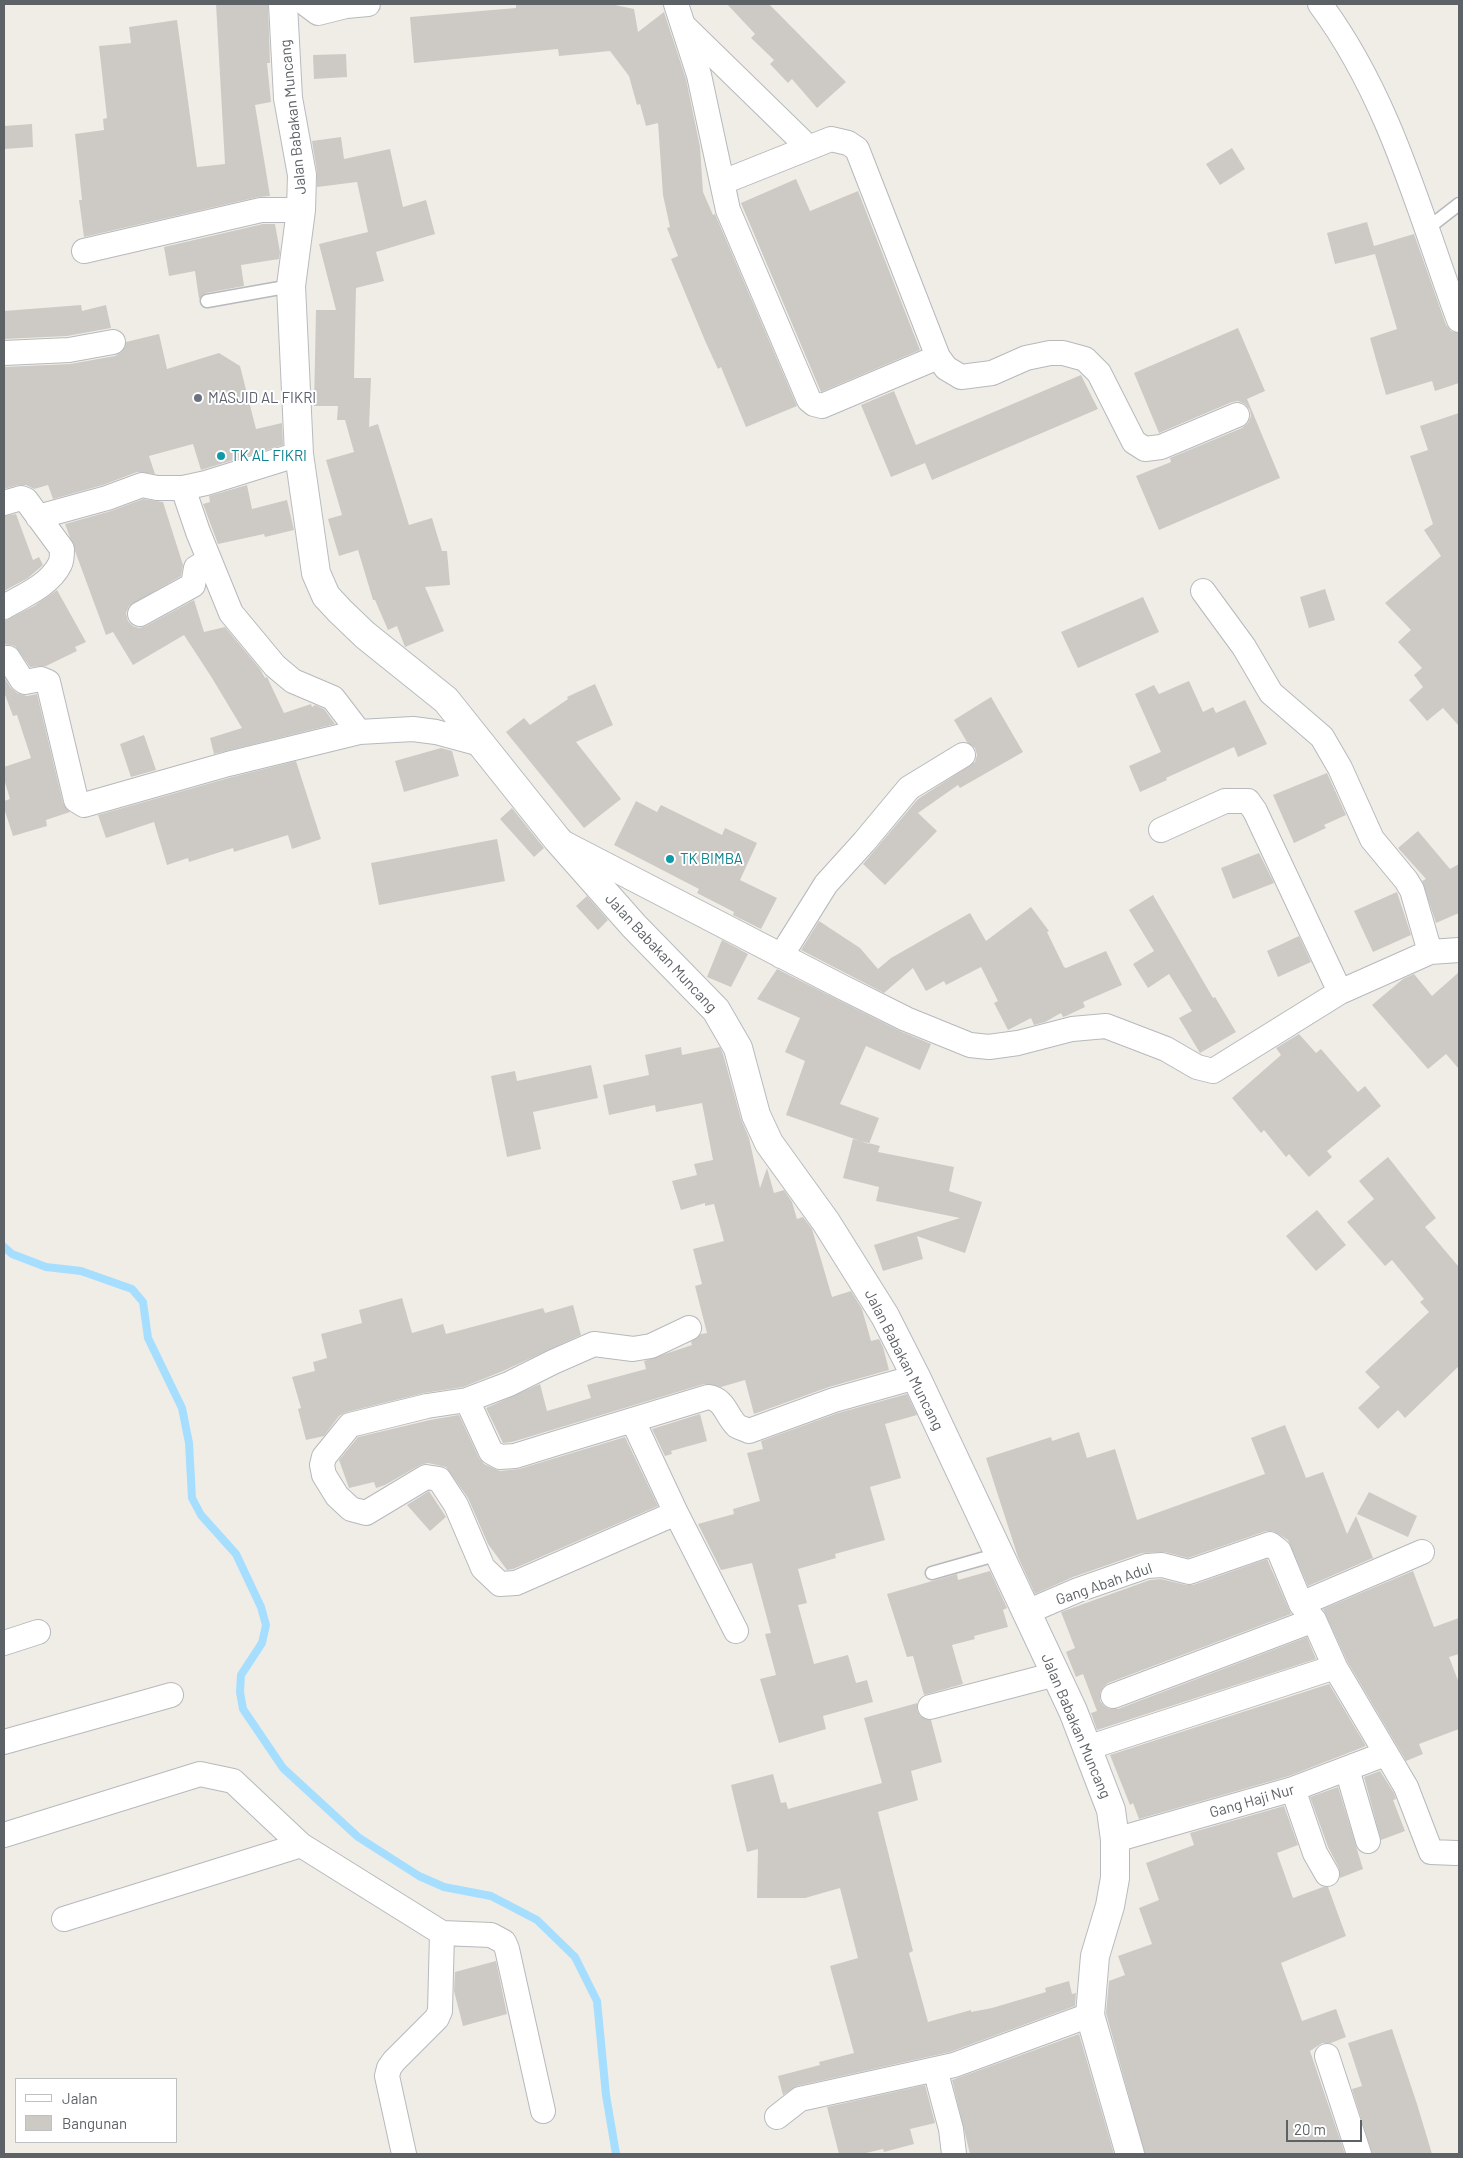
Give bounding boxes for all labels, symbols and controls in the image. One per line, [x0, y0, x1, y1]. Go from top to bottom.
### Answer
street label: Jalan Babakan Muncang [276, 39, 310, 195]
place label: MASJID AL FIKRI [208, 389, 316, 407]
marker: MASJID AL FIKRI [192, 392, 204, 404]
place label: TK AL FIKRI [231, 447, 307, 465]
marker: TK AL FIKRI [215, 450, 227, 462]
place label: TK BIMBA [680, 850, 743, 868]
marker: TK BIMBA [664, 853, 676, 865]
street label: Jalan Babakan Muncang [601, 890, 721, 1016]
street label: Jalan Babakan Muncang [861, 1287, 947, 1433]
street label: Gang Abah Adul [1054, 1559, 1154, 1609]
street label: Jalan Babakan Muncang [1037, 1651, 1115, 1801]
street label: Gang Haji Nur [1207, 1780, 1297, 1822]
legend [15, 2078, 178, 2143]
text: Jalan [62, 2089, 98, 2107]
scale bar [1288, 2110, 1364, 2142]
text: Bangunan [62, 2114, 127, 2132]
text: 20 m [1294, 2120, 1326, 2138]

